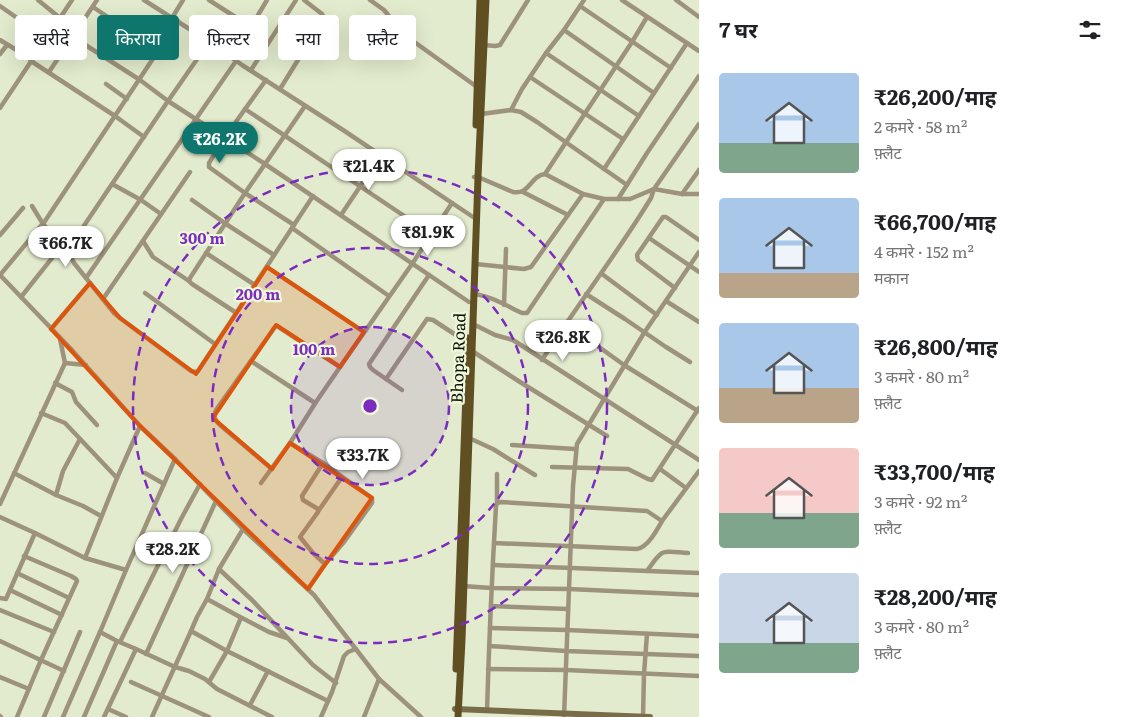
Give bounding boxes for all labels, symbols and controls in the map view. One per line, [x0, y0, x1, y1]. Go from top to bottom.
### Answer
text: 7 घर [719, 13, 757, 44]
chip: खरीदें [15, 15, 87, 60]
chip: किराया [97, 15, 179, 60]
chip: फ़िल्टर [189, 15, 268, 60]
chip: नया [278, 15, 339, 60]
chip: फ़्लैट [349, 15, 416, 60]
icon: filters [1076, 16, 1104, 44]
text: ₹26,200/माह [874, 80, 997, 111]
icon: home [759, 93, 819, 153]
text: 2 कमरे · 58 m² [874, 114, 967, 138]
pin: ₹26.2K [179, 121, 261, 164]
text: ₹26.2K [193, 126, 247, 150]
text: फ़्लैट [874, 140, 902, 164]
pin: ₹21.4K [328, 148, 410, 191]
text: ₹21.4K [343, 153, 395, 177]
text: ₹66,700/माह [874, 205, 996, 236]
pin: ₹81.9K [387, 214, 469, 257]
icon: home [759, 218, 819, 278]
text: ₹81.9K [402, 219, 454, 243]
pin: ₹66.7K [25, 226, 107, 268]
text: 300 m [180, 226, 224, 249]
text: ₹66.7K [39, 230, 93, 254]
text: 4 कमरे · 152 m² [874, 239, 974, 263]
text: मकान [874, 265, 909, 289]
text: 200 m [236, 282, 280, 305]
street label: Bhopa Road [443, 312, 471, 404]
pin: ₹26.8K [522, 320, 604, 362]
text: ₹26.8K [535, 324, 591, 348]
text: ₹26,800/माह [874, 330, 998, 361]
text: 100 m [293, 337, 335, 360]
icon: home [759, 343, 819, 403]
text: 3 कमरे · 80 m² [874, 364, 969, 388]
text: फ़्लैट [874, 390, 902, 414]
centre of rings [361, 397, 379, 415]
pin: ₹33.7K [322, 438, 404, 480]
text: ₹33.7K [337, 442, 389, 466]
text: ₹33,700/माह [874, 455, 995, 486]
icon: home [759, 468, 819, 528]
text: 3 कमरे · 92 m² [874, 489, 967, 513]
text: फ़्लैट [874, 515, 902, 539]
pin: ₹28.2K [132, 532, 214, 574]
text: ₹28.2K [146, 536, 200, 560]
text: ₹28,200/माह [874, 580, 997, 611]
icon: home [759, 593, 819, 653]
text: 3 कमरे · 80 m² [874, 614, 969, 638]
text: फ़्लैट [874, 640, 902, 664]

